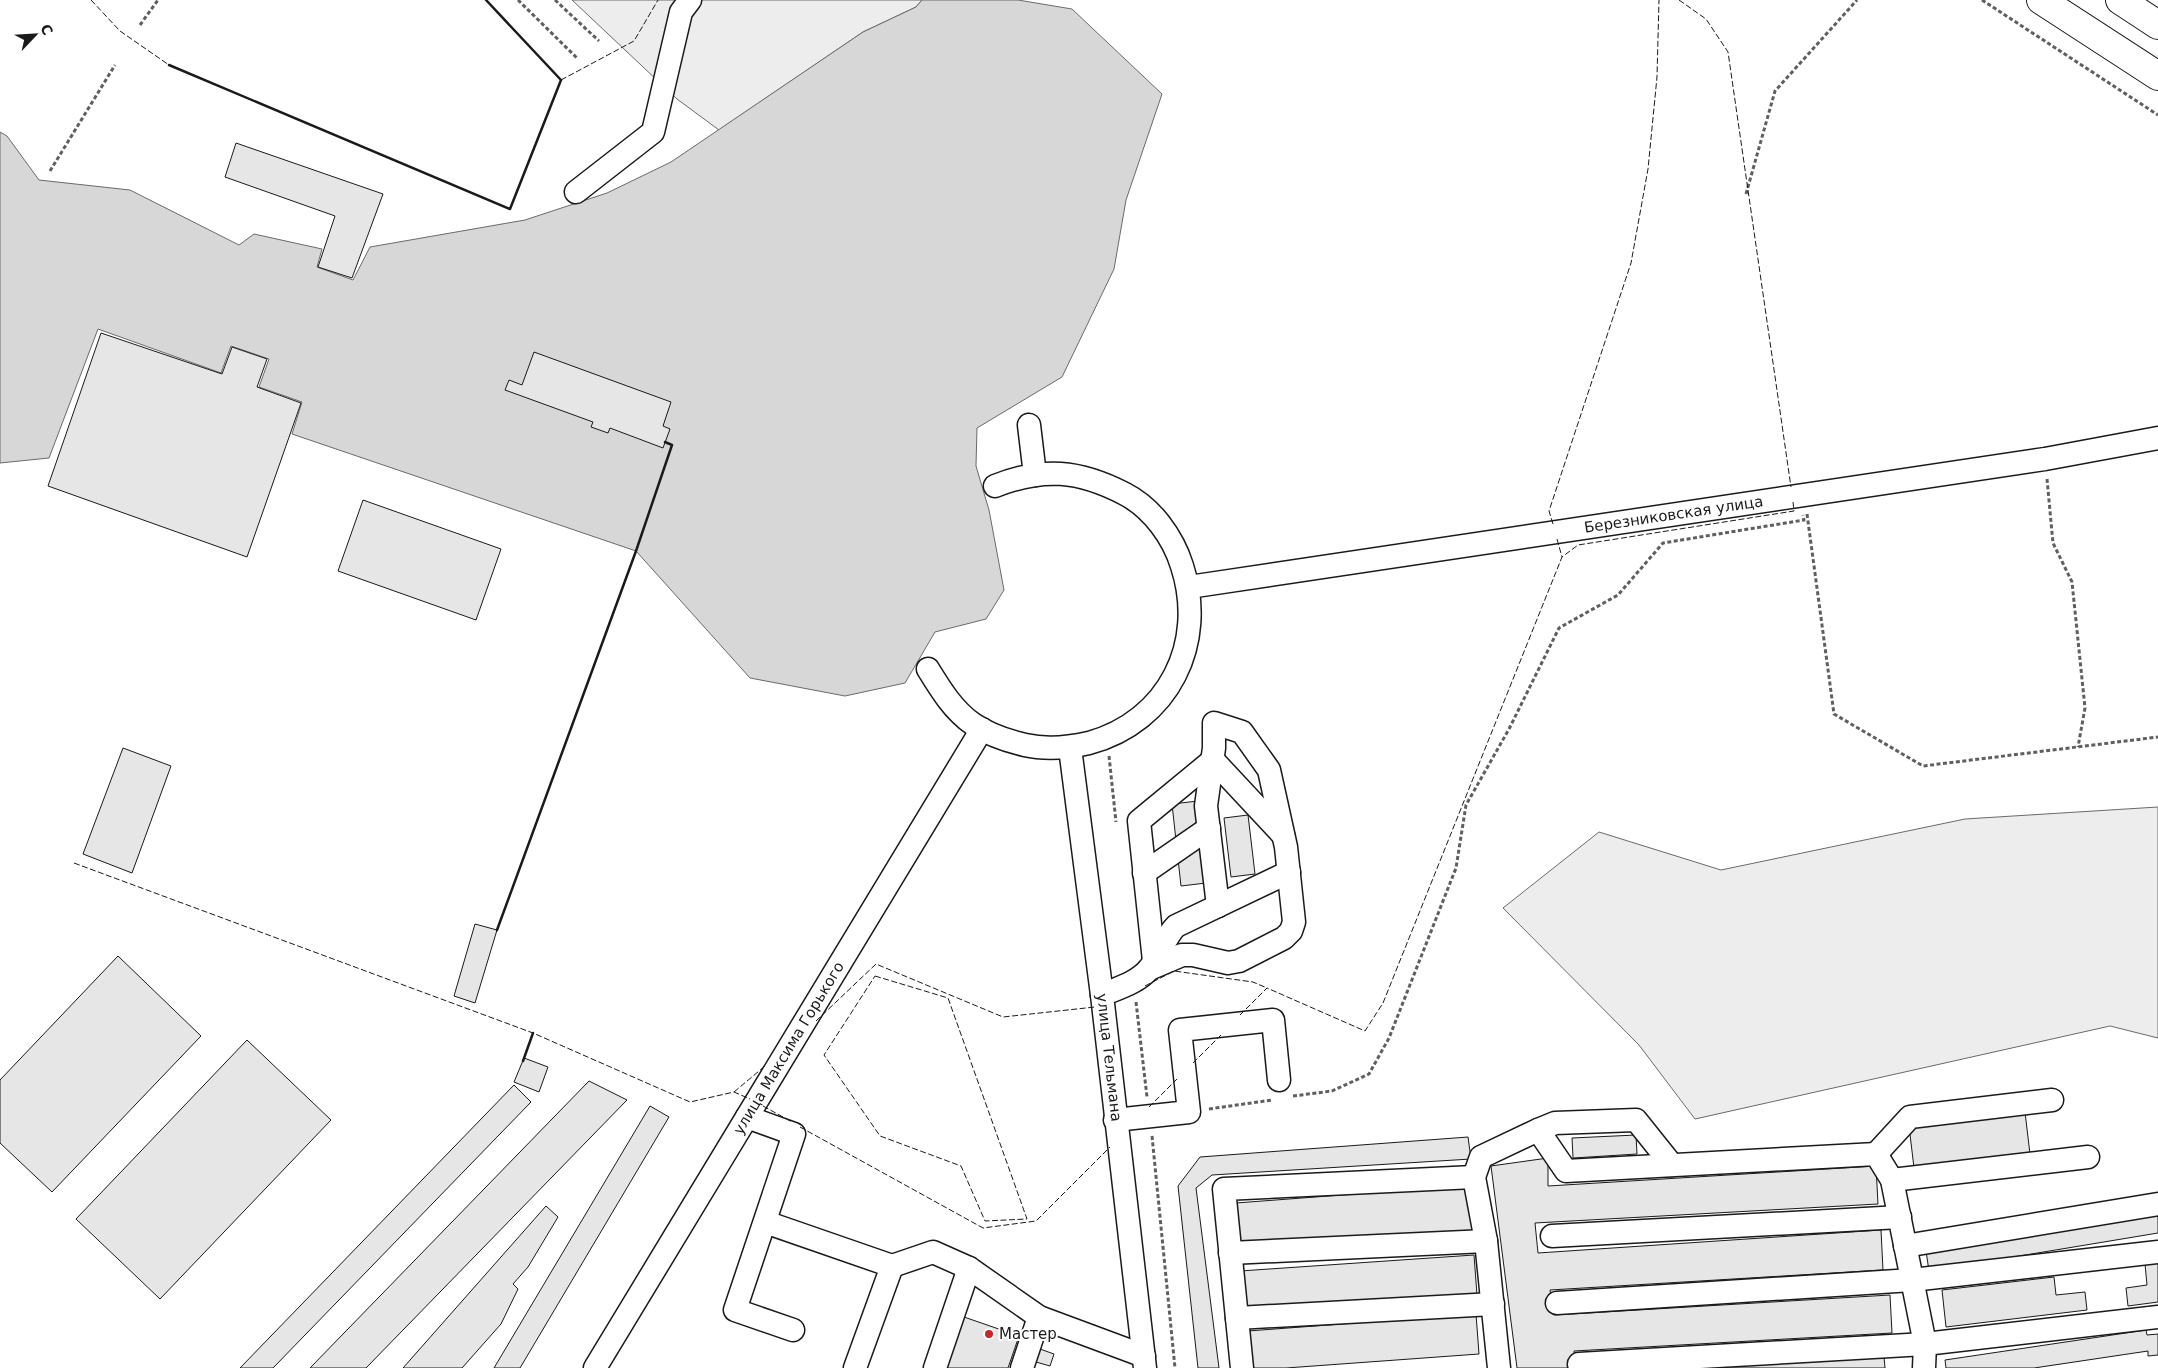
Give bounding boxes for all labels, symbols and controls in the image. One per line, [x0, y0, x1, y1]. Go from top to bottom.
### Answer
north arrow [10, 10, 60, 60]
text: С [37, 21, 56, 38]
street label: Березниковская улица [1583, 492, 1764, 537]
street label: улица Максима Горького [729, 958, 848, 1138]
street label: улица Тельмана [1093, 993, 1126, 1123]
place label: Мастер [999, 1325, 1057, 1343]
marker: Мастер [983, 1328, 995, 1340]

